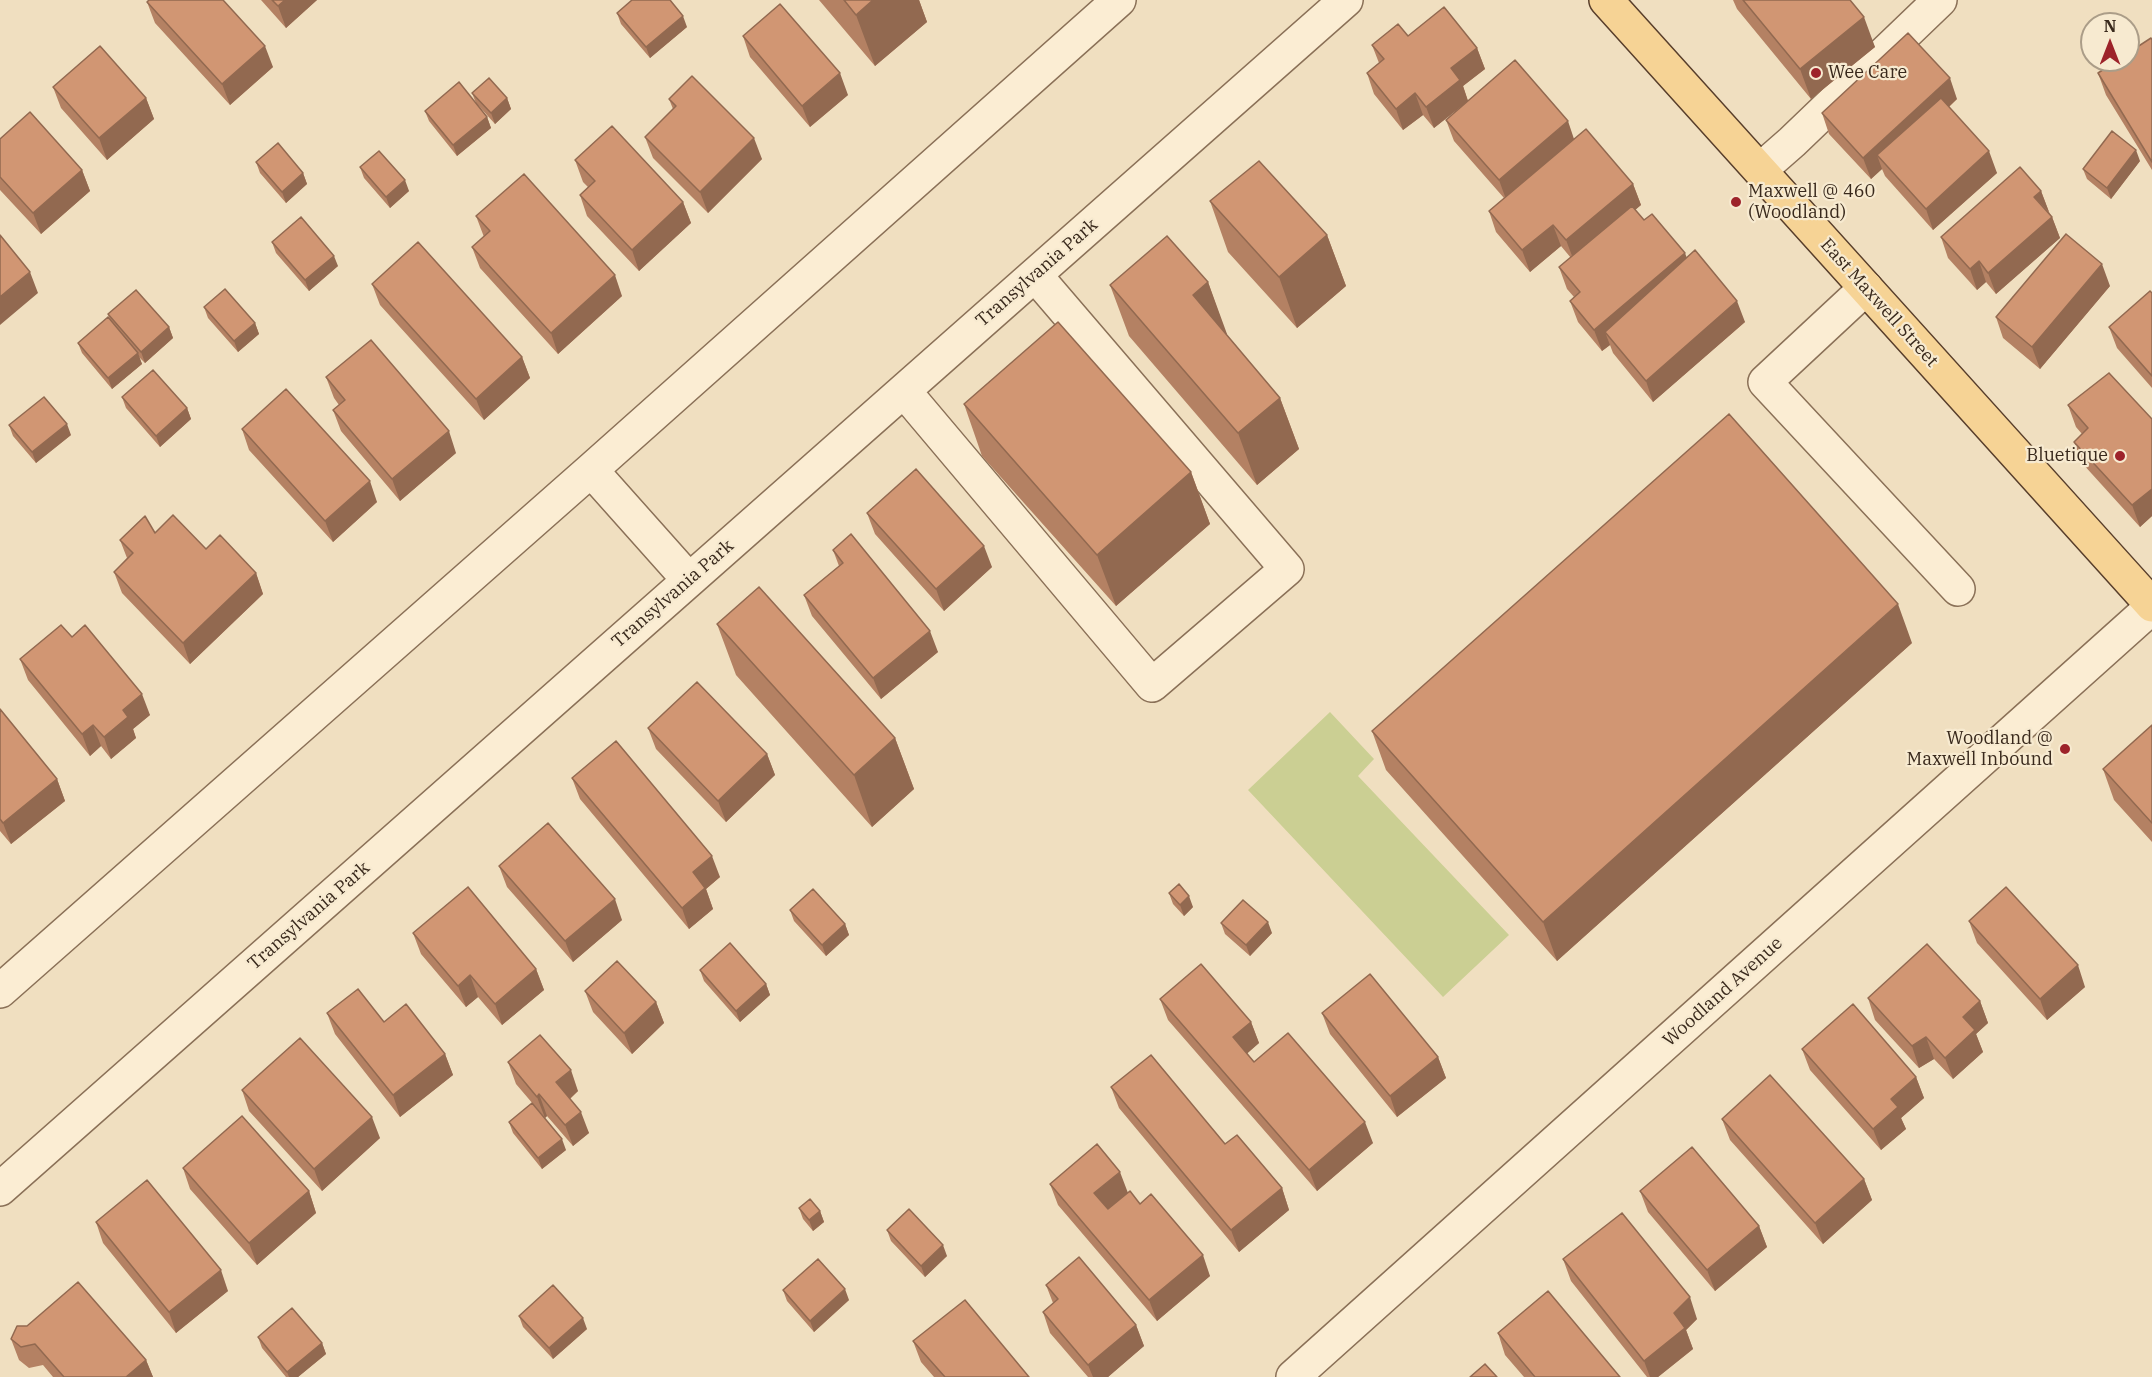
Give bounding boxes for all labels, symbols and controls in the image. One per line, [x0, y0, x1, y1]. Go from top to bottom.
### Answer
north arrow [2080, 12, 2140, 72]
text: N [2104, 16, 2116, 36]
place label: Wee Care [1828, 62, 1907, 84]
marker: Wee Care [1809, 66, 1823, 80]
place label: Maxwell @ 460 (Woodland) [1748, 181, 1875, 224]
marker: Maxwell @ 460 (Woodland) [1729, 195, 1743, 209]
street label: Transylvania Park [972, 214, 1102, 332]
street label: East Maxwell Street [1816, 234, 1942, 372]
place label: Bluetique [2026, 445, 2108, 467]
marker: Bluetique [2113, 449, 2127, 463]
street label: Transylvania Park [608, 535, 738, 653]
place label: Woodland @ Maxwell Inbound [1906, 728, 2053, 771]
marker: Woodland @ Maxwell Inbound [2058, 742, 2072, 756]
street label: Transylvania Park [244, 857, 374, 975]
street label: Woodland Avenue [1659, 933, 1787, 1051]

